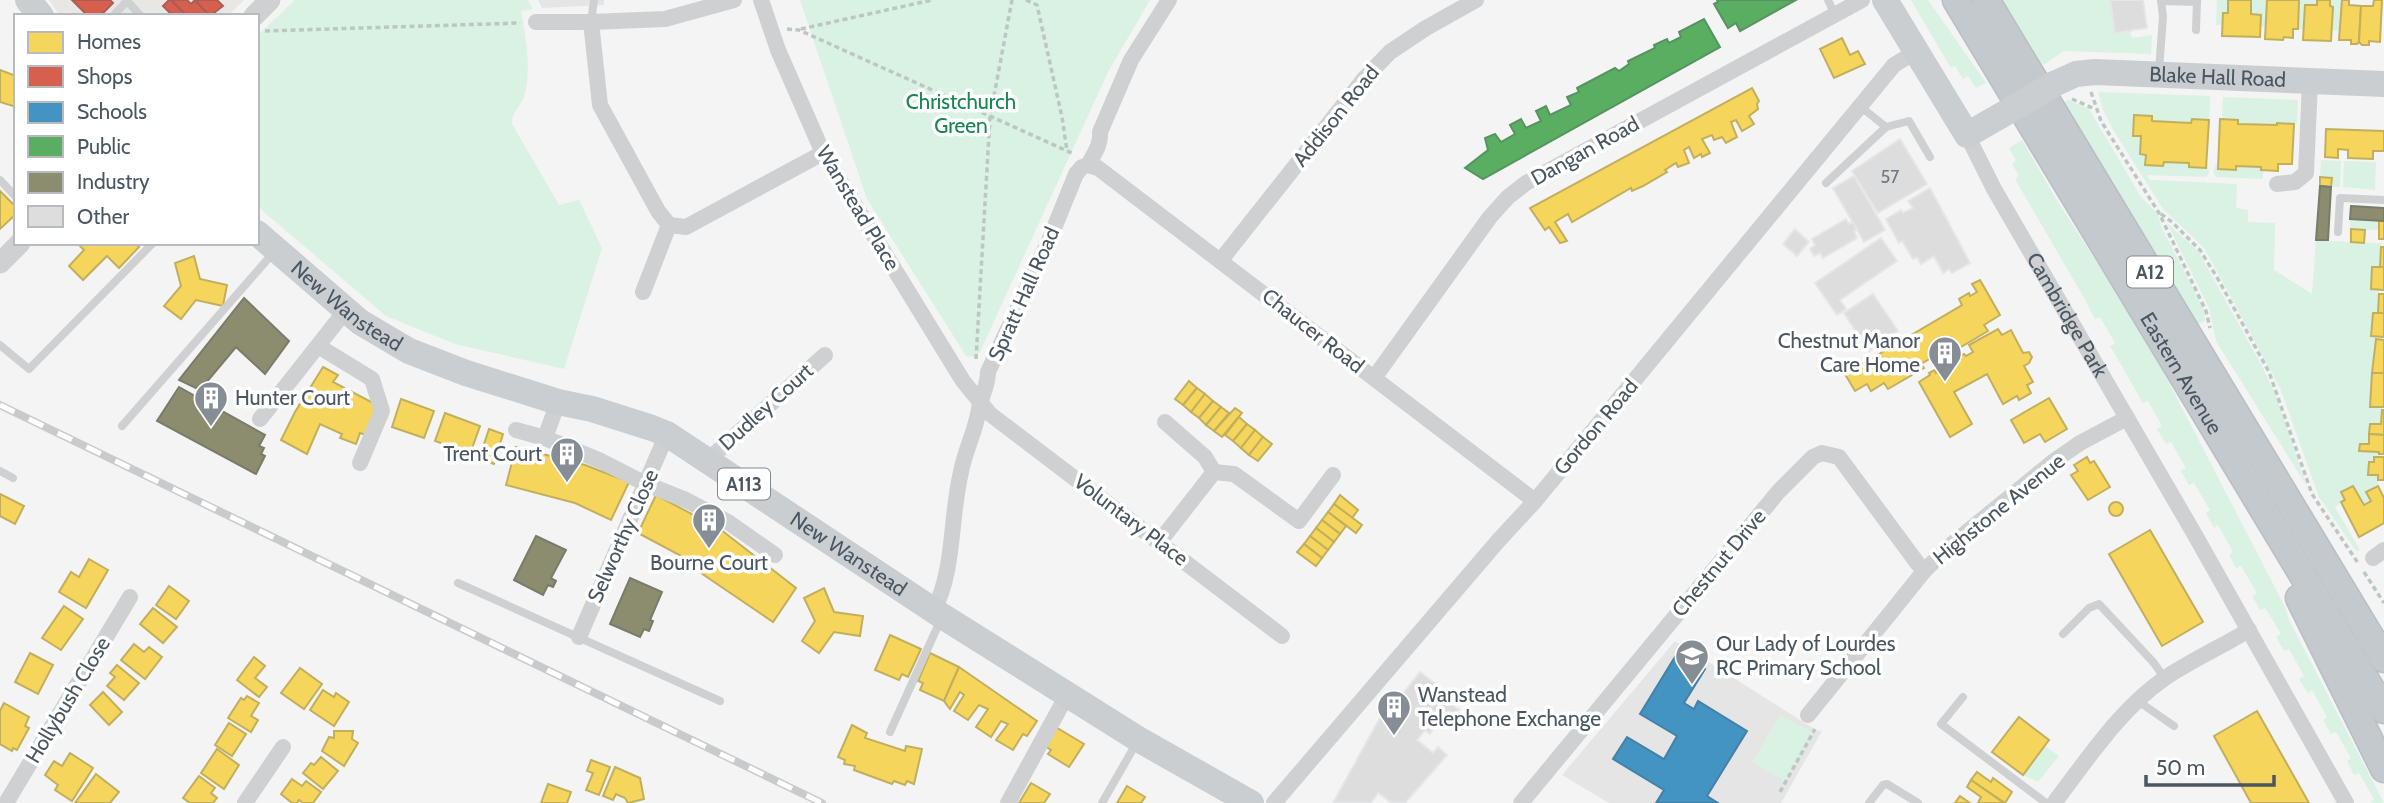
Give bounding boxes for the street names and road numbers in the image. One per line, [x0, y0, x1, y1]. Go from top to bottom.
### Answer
street label: Addison Road [1287, 60, 1384, 171]
street label: Blake Hall Road [2149, 61, 2287, 92]
street label: Dangan Road [1526, 111, 1643, 190]
street label: Wanstead Place [811, 141, 906, 275]
street label: Spratt Hall Road [983, 223, 1064, 365]
street label: Cambridge Park [2022, 248, 2114, 382]
street label: New Wanstead [286, 255, 407, 356]
road number: A12 [2127, 256, 2173, 288]
street label: Chaucer Road [1257, 283, 1369, 378]
street label: Eastern Avenue [2135, 308, 2228, 439]
street label: Dudley Court [714, 358, 818, 455]
street label: Gordon Road [1548, 374, 1643, 480]
street label: Highstone Avenue [1928, 448, 2070, 569]
street label: Selworthy Close [582, 465, 663, 606]
road number: A113 [718, 468, 770, 499]
street label: Voluntary Place [1069, 468, 1194, 571]
street label: Chestnut Drive [1666, 504, 1771, 621]
street label: New Wanstead [786, 506, 912, 601]
street label: Hollybush Close [20, 632, 115, 767]

